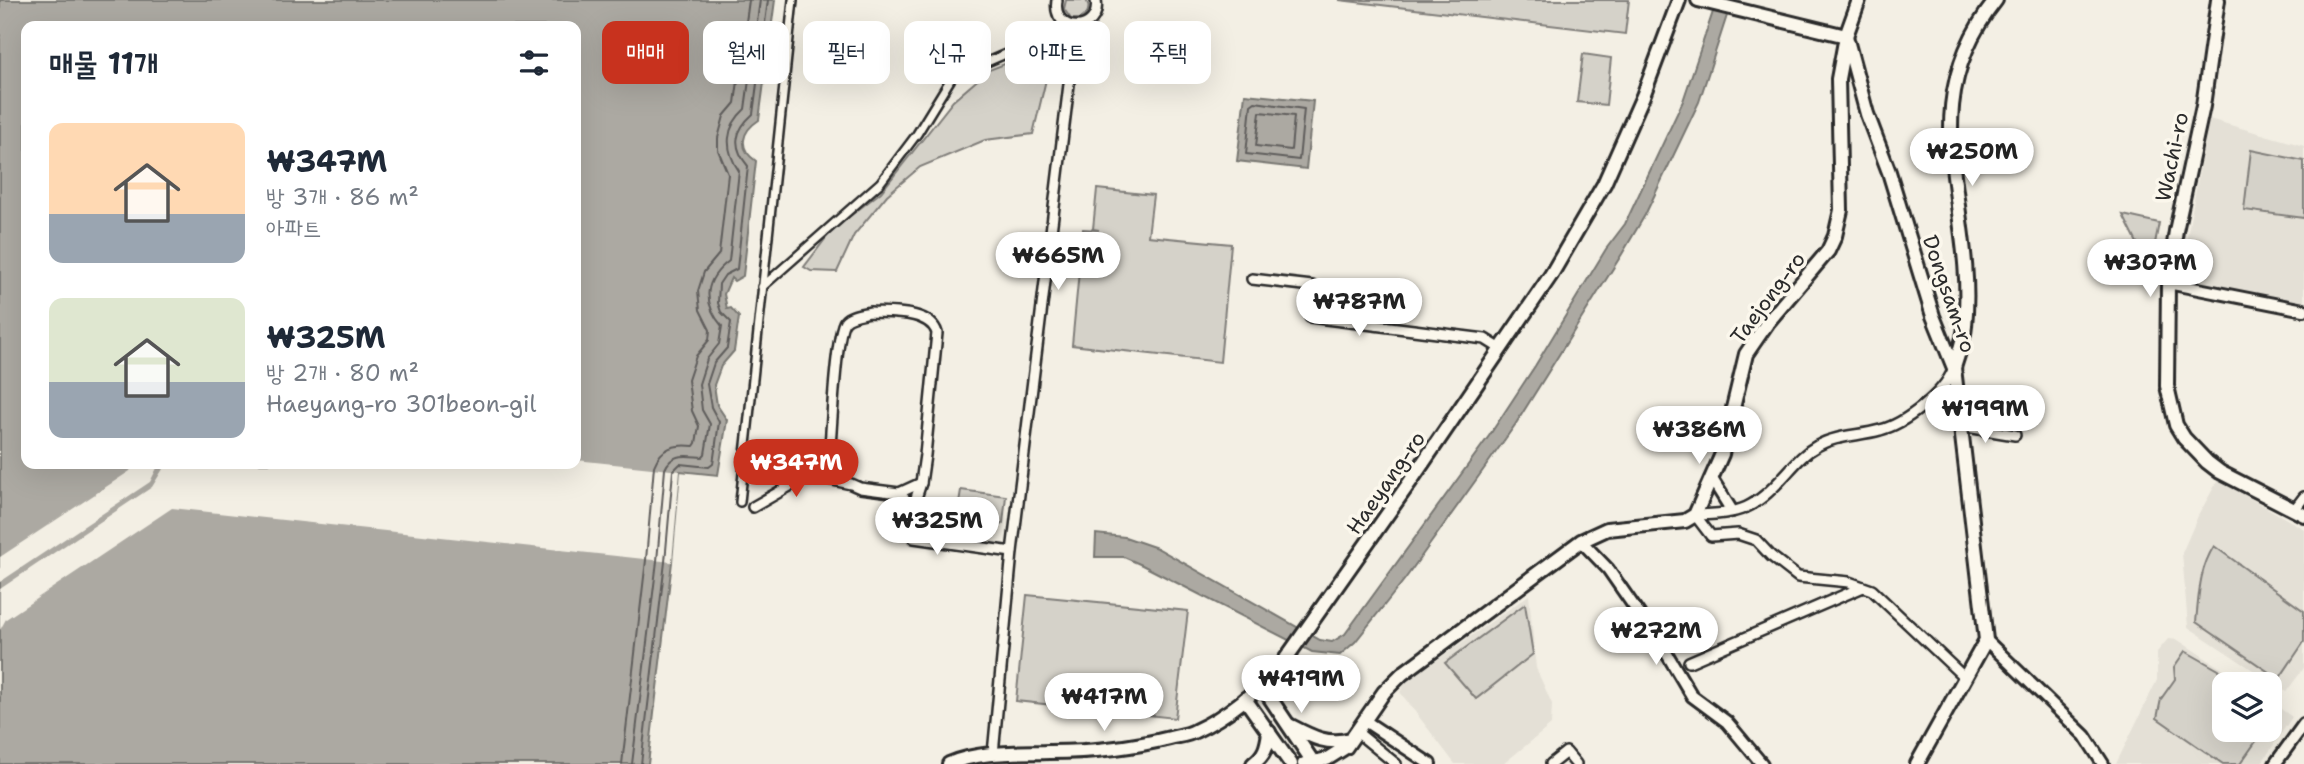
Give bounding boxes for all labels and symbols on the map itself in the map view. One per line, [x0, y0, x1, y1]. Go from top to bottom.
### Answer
street label: Wachi-ro [2149, 110, 2195, 204]
pin: ₩250M [1923, 128, 2021, 188]
street label: Dongsam-ro [1916, 231, 1982, 357]
pin: ₩665M [1009, 232, 1107, 292]
pin: ₩307M [2101, 240, 2199, 299]
street label: Taejong-ro [1724, 246, 1812, 350]
pin: ₩787M [1310, 278, 1408, 338]
pin: ₩199M [1936, 386, 2034, 445]
pin: ₩386M [1650, 406, 1748, 466]
street label: Haeyang-ro [1340, 426, 1432, 540]
pin: ₩347M [747, 440, 845, 499]
pin: ₩325M [888, 498, 986, 557]
pin: ₩272M [1607, 608, 1705, 667]
pin: ₩419M [1252, 656, 1350, 715]
pin: ₩417M [1055, 674, 1153, 733]

